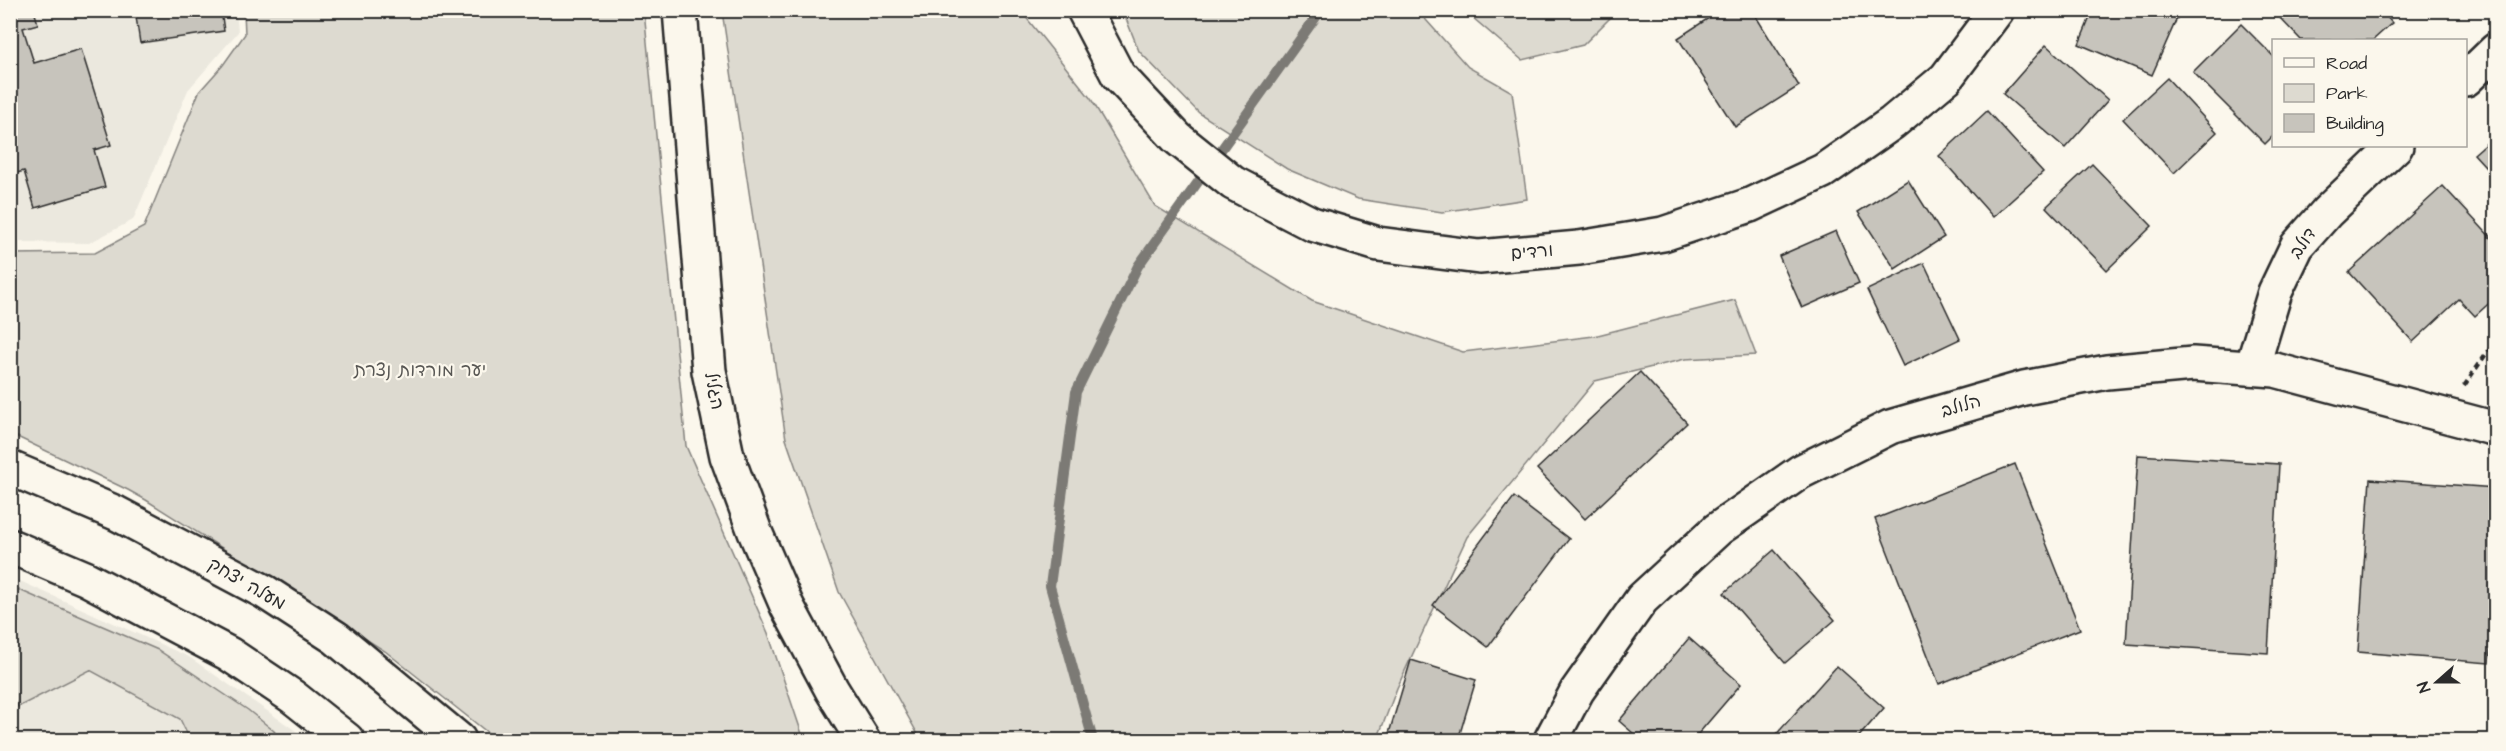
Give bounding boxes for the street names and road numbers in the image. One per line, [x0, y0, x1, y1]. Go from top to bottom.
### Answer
street label: דולב [2283, 222, 2323, 263]
street label: ורדים [1510, 238, 1554, 266]
street label: הגליל [698, 370, 730, 412]
street label: הלולב [1938, 388, 1984, 424]
street label: מעלה יצחק [204, 552, 290, 616]

